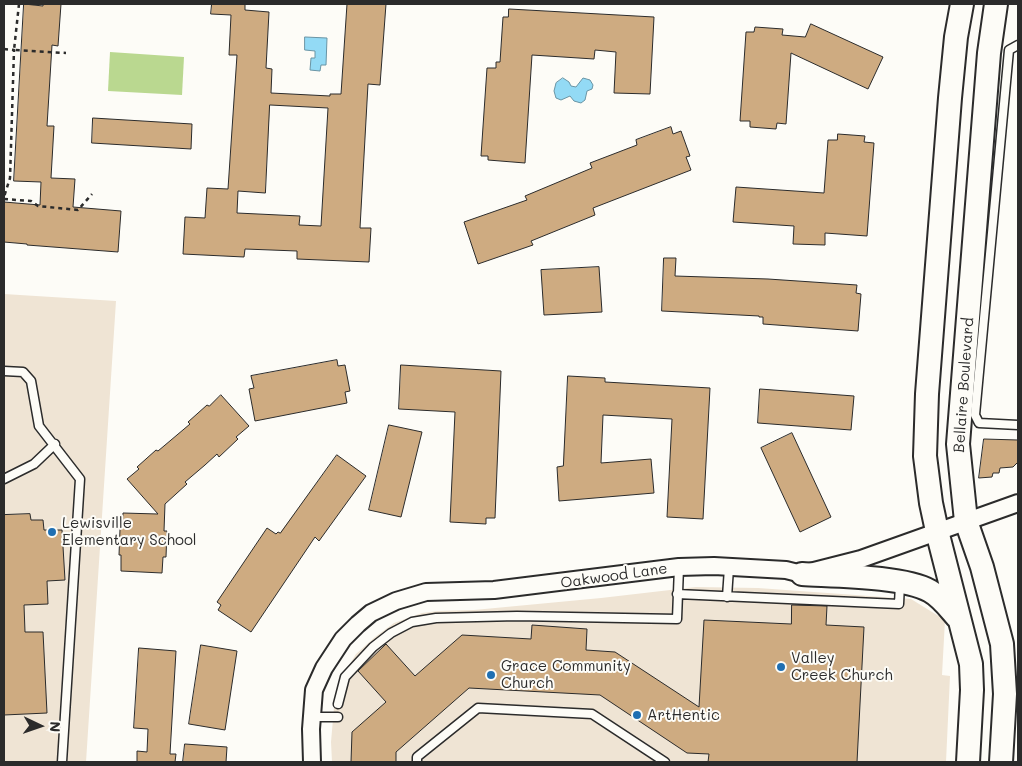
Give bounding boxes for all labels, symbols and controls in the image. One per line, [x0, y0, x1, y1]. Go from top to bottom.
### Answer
street label: Bellaire Boulevard [950, 317, 978, 453]
place label: Lewisville Elementary School [62, 514, 197, 549]
marker: Lewisville Elementary School [46, 526, 58, 538]
street label: Oakwood Lane [559, 560, 669, 592]
place label: Valley Creek Church [791, 649, 893, 684]
place label: Grace Community Church [501, 657, 631, 692]
marker: Valley Creek Church [775, 661, 787, 673]
marker: Grace Community Church [485, 669, 497, 681]
north arrow [15, 701, 65, 751]
place label: ArtHentic [647, 706, 720, 724]
marker: ArtHentic [631, 709, 643, 721]
text: N [46, 721, 65, 733]

